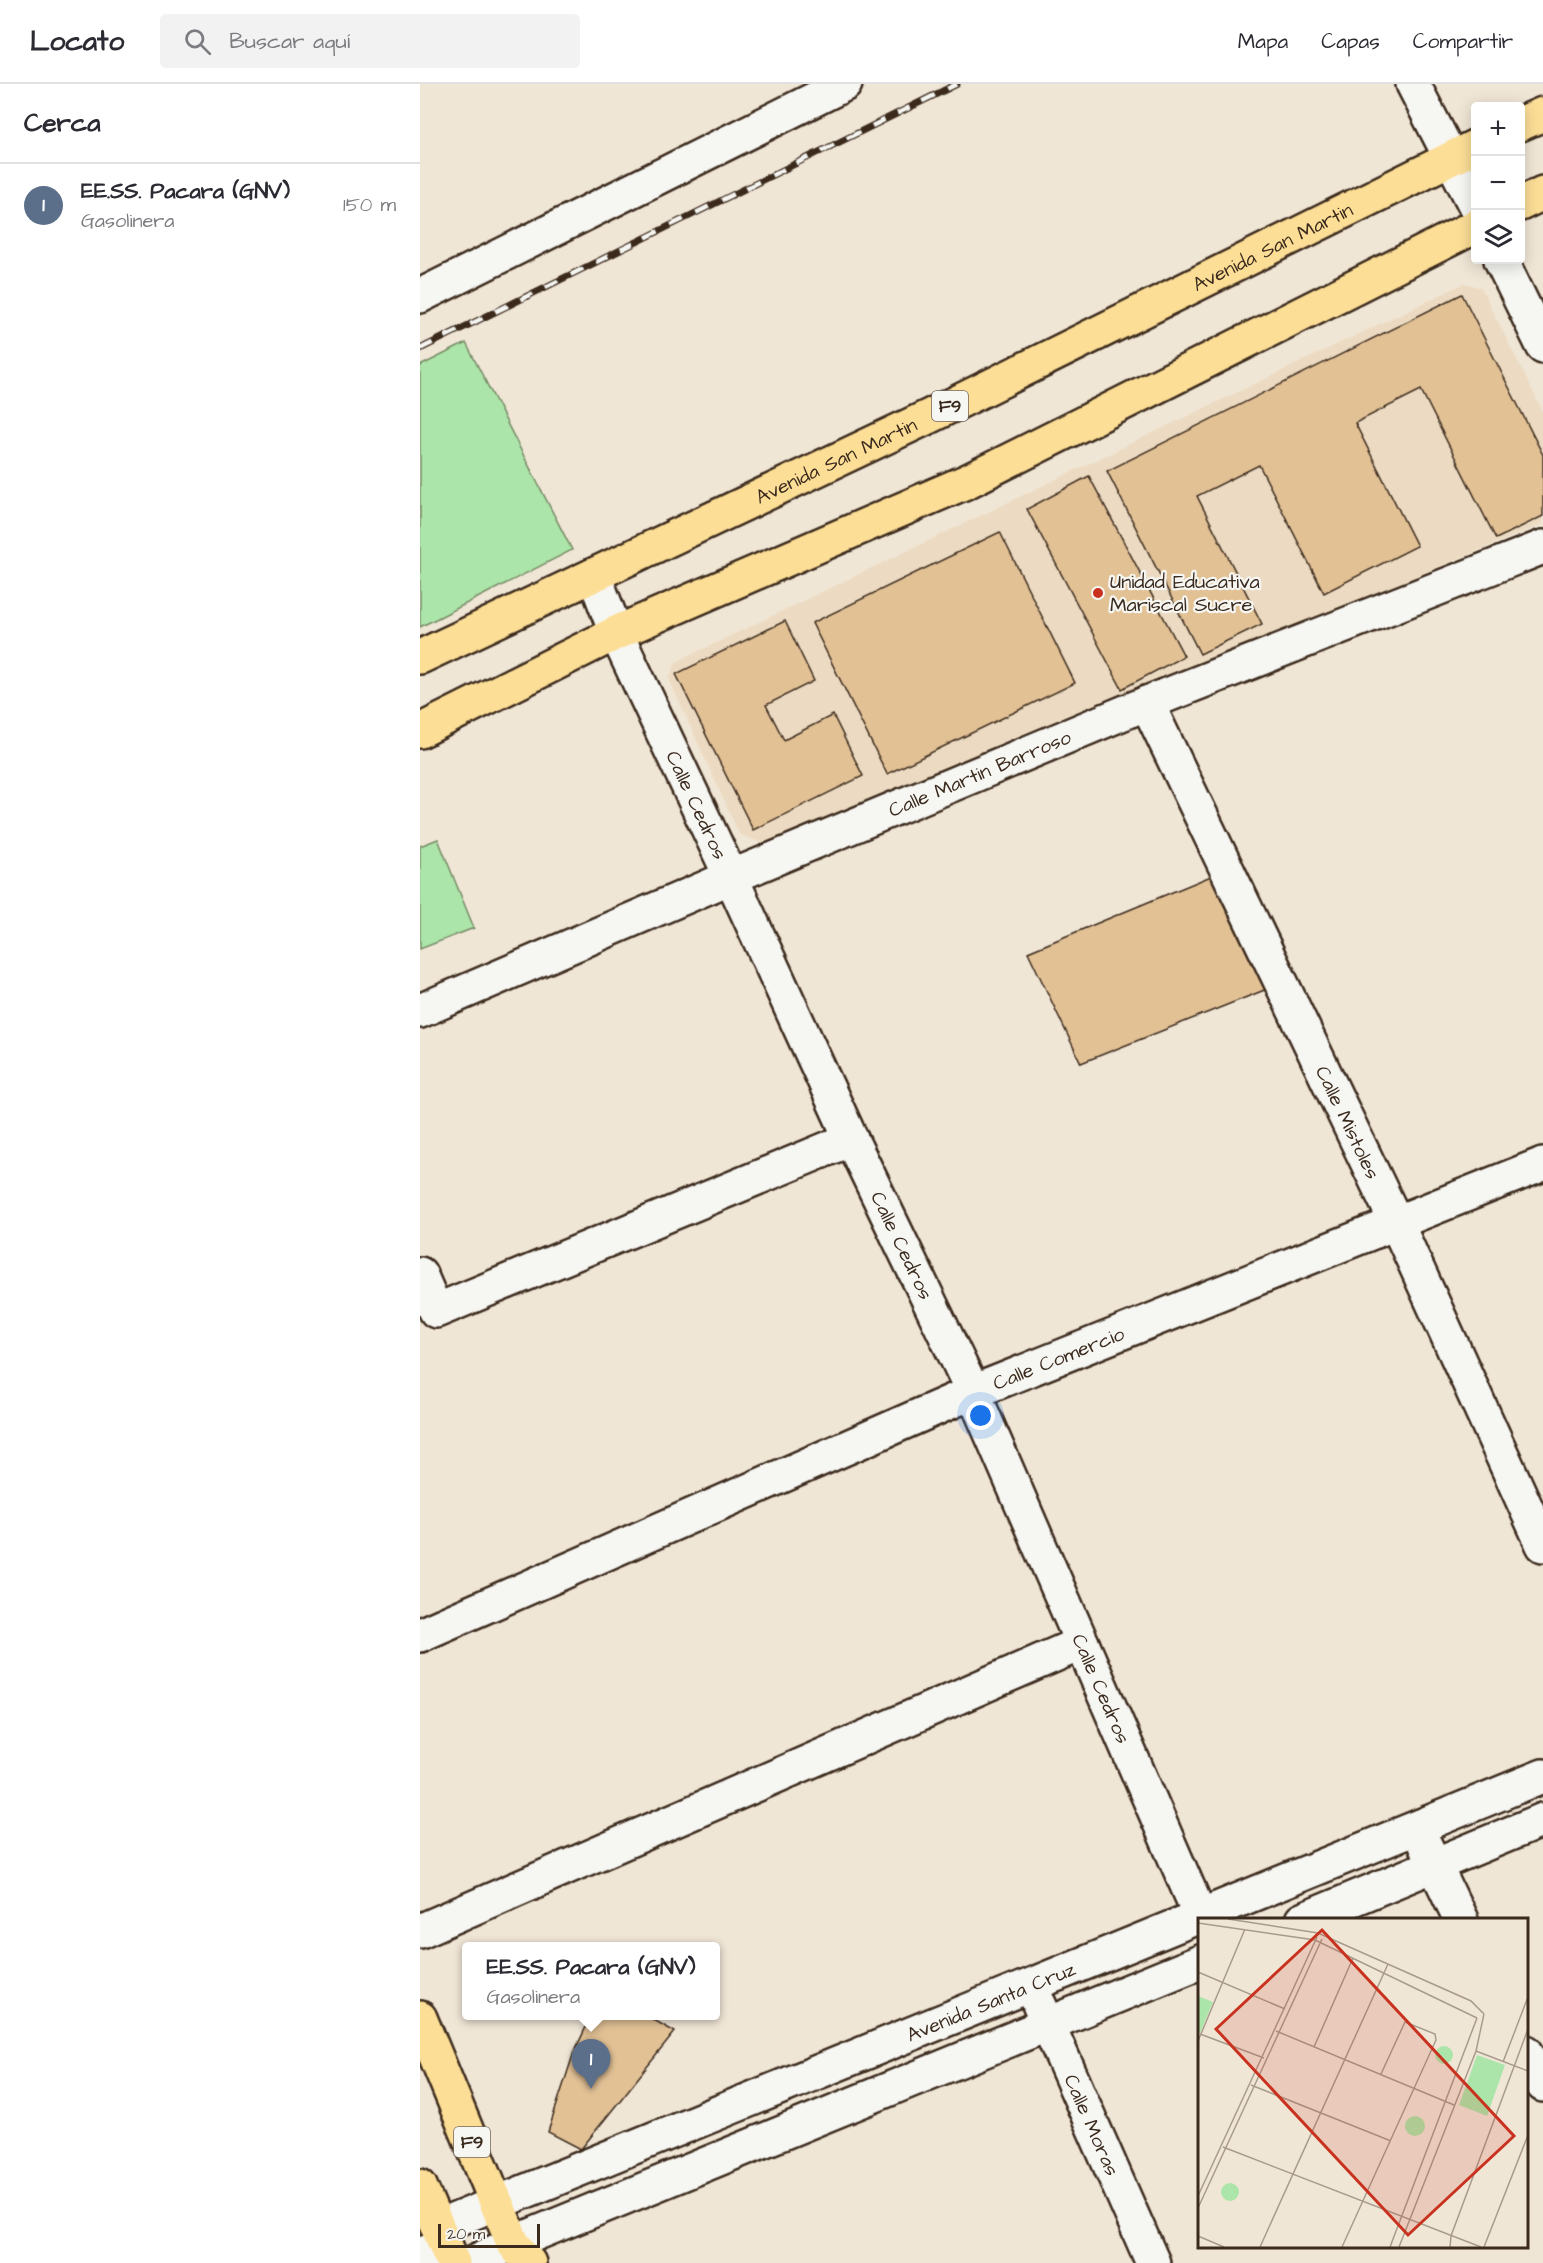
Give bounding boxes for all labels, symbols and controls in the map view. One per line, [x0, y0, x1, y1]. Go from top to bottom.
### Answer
search box [160, 14, 580, 68]
text: Locato [30, 22, 124, 61]
icon: search [181, 25, 214, 58]
text: Buscar aquí [229, 26, 350, 57]
text: Mapa [1238, 27, 1288, 56]
text: Capas [1321, 27, 1380, 56]
text: Compartir [1413, 27, 1513, 56]
map controls [1471, 102, 1525, 264]
button: + [1471, 102, 1525, 156]
text: Cerca [24, 105, 101, 141]
button: − [1471, 156, 1525, 210]
text: EE.SS. Pacara (GNV) [81, 176, 290, 207]
text: 1 [42, 191, 45, 219]
text: 150 m [343, 191, 396, 219]
street label: Avenida San Martin [1188, 196, 1358, 299]
text: Gasolinera [81, 207, 175, 235]
button: layers [1471, 210, 1525, 264]
road number: F9 [932, 391, 968, 421]
street label: Avenida San Martin [751, 411, 922, 512]
place label: Unidad Educativa Mariscal Sucre [1110, 568, 1260, 619]
marker: Unidad Educativa Mariscal Sucre [1091, 586, 1105, 600]
street label: Calle Martin Barroso [884, 723, 1075, 825]
street label: Calle Cedros [658, 746, 734, 864]
street label: Calle Mistoles [1308, 1061, 1386, 1184]
street label: Calle Cedros [863, 1187, 939, 1305]
street label: Calle Comercio [989, 1320, 1129, 1398]
your location [966, 1401, 995, 1430]
street label: Calle Cedros [1065, 1630, 1137, 1748]
inset map [1198, 1918, 1528, 2248]
popup [462, 1942, 720, 2020]
text: EE.SS. Pacara (GNV) [487, 1952, 695, 1983]
street label: Avenida Santa Cruz [902, 1955, 1080, 2049]
text: Gasolinera [487, 1983, 580, 2011]
pin: 1 [572, 2040, 610, 2089]
street label: Calle Moras [1057, 2070, 1126, 2181]
road number: F9 [454, 2127, 490, 2157]
scale bar [438, 2221, 540, 2248]
text: 20 m [447, 2223, 485, 2245]

